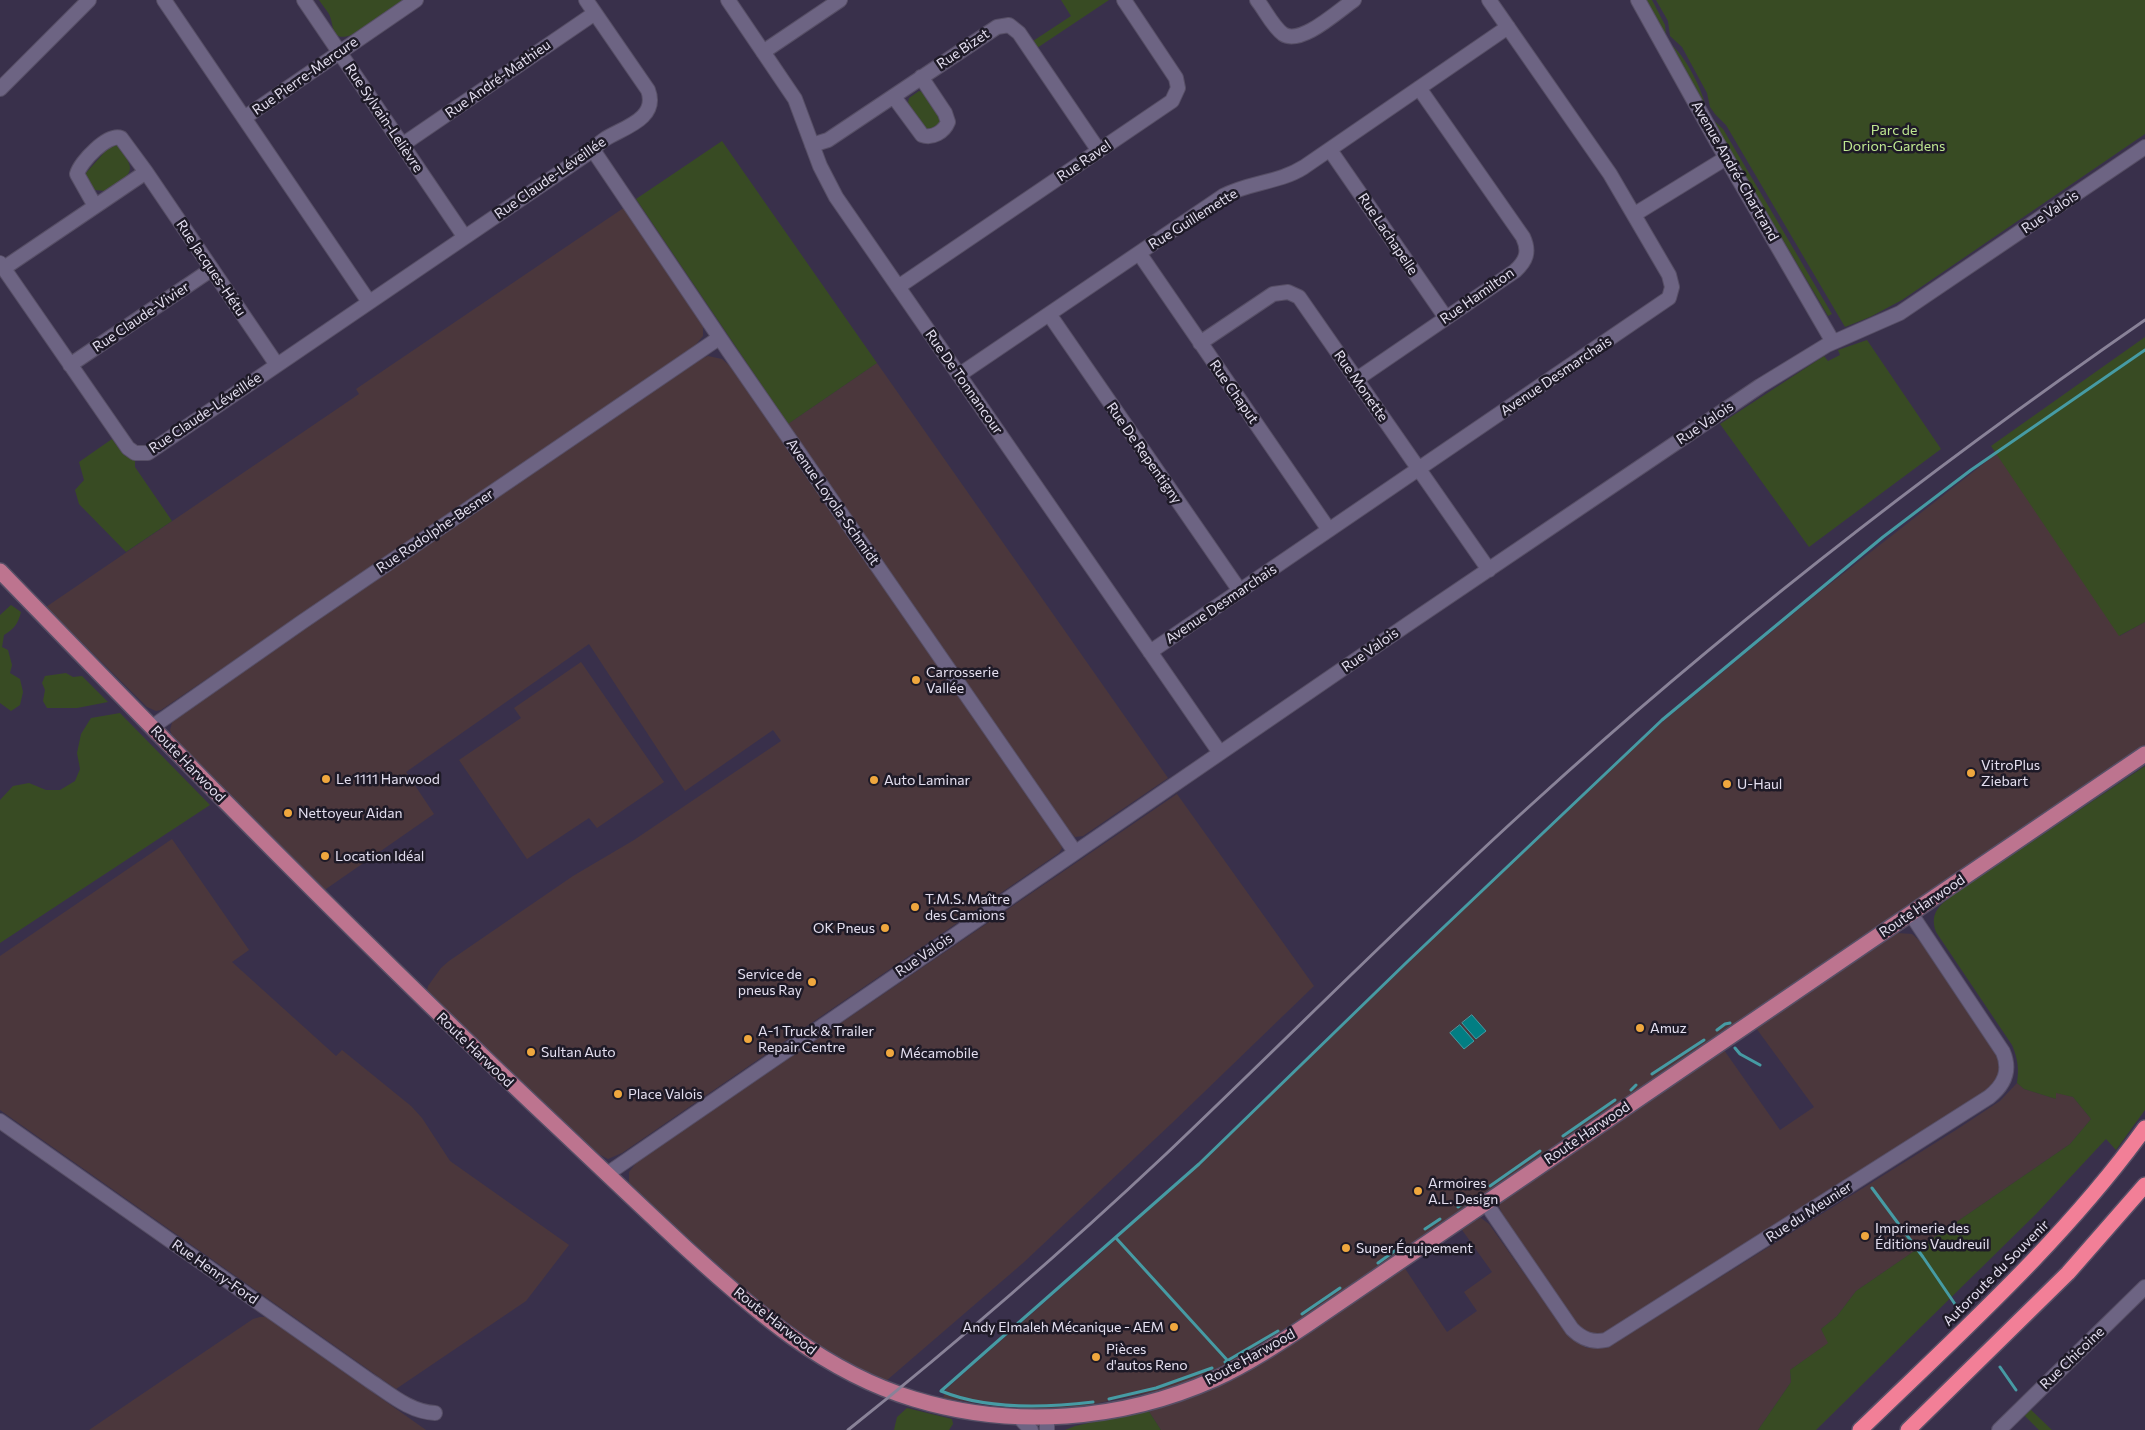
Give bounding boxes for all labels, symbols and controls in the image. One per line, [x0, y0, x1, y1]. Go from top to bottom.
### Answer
street label: Rue Bizet [934, 25, 992, 73]
street label: Rue Pierre-Mercure [249, 33, 361, 119]
street label: Rue André-Mathieu [442, 36, 554, 122]
street label: Rue Sylvain-Lelièvre [341, 60, 427, 176]
street label: Avenue André-Chartrand [1688, 98, 1782, 244]
park label: Parc de Dorion-Gardens [1843, 122, 1945, 154]
street label: Rue Claude-Léveillée [491, 133, 609, 223]
street label: Rue Ravel [1054, 137, 1114, 185]
street label: Rue Guillemette [1145, 185, 1241, 253]
street label: Rue Valois [2018, 187, 2082, 237]
street label: Rue Lachapelle [1354, 190, 1422, 278]
street label: Rue Jacques-Hétu [173, 217, 249, 319]
street label: Rue Hamilton [1437, 264, 1517, 328]
street label: Rue Claude-Vivier [89, 278, 193, 356]
street label: Rue De Tonnancour [922, 326, 1006, 438]
street label: Avenue Desmarchais [1497, 333, 1615, 419]
street label: Rue Monette [1330, 347, 1392, 425]
street label: Rue Chaput [1206, 357, 1262, 427]
street label: Rue Claude-Léveillée [146, 369, 264, 457]
street label: Rue Valois [1673, 398, 1737, 448]
street label: Rue De Repentigny [1103, 399, 1185, 507]
street label: Avenue Loyola-Schmidt [783, 436, 883, 568]
street label: Rue Rodolphe-Besner [373, 485, 497, 577]
street label: Avenue Desmarchais [1162, 561, 1280, 647]
street label: Rue Valois [1338, 624, 1402, 676]
place label: Carrosserie Vallée [926, 664, 999, 696]
marker: Carrosserie Vallée [910, 674, 922, 686]
street label: Route Harwood [147, 722, 229, 806]
place label: VitroPlus Ziebart [1981, 757, 2040, 790]
marker: VitroPlus Ziebart [1965, 767, 1977, 779]
place label: Le 1111 Harwood [336, 771, 440, 787]
place label: Auto Laminar [884, 772, 970, 788]
marker: Le 1111 Harwood [320, 773, 332, 785]
marker: Auto Laminar [868, 774, 880, 786]
place label: U-Haul [1737, 776, 1782, 792]
marker: U-Haul [1721, 778, 1733, 790]
place label: Nettoyeur Aidan [298, 805, 402, 821]
marker: Nettoyeur Aidan [282, 807, 294, 819]
place label: Location Idéal [335, 848, 424, 864]
marker: Location Idéal [319, 850, 331, 862]
street label: Route Harwood [1876, 871, 1968, 941]
place label: T.M.S. Maître des Camions [925, 891, 1010, 924]
marker: T.M.S. Maître des Camions [909, 901, 921, 913]
place label: OK Pneus [813, 920, 875, 936]
marker: OK Pneus [879, 922, 891, 934]
street label: Rue Valois [892, 930, 956, 980]
place label: Service de pneus Ray [738, 966, 802, 999]
marker: Service de pneus Ray [806, 976, 818, 988]
street label: Route Harwood [433, 1009, 517, 1091]
place label: Amuz [1650, 1020, 1687, 1036]
marker: Amuz [1634, 1022, 1646, 1034]
place label: A-1 Truck & Trailer Repair Centre [758, 1023, 874, 1056]
marker: A-1 Truck & Trailer Repair Centre [742, 1033, 754, 1045]
place label: Sultan Auto [541, 1044, 616, 1060]
place label: Mécamobile [900, 1045, 978, 1061]
marker: Sultan Auto [525, 1046, 537, 1058]
marker: Mécamobile [884, 1047, 896, 1059]
place label: Place Valois [628, 1086, 703, 1102]
marker: Place Valois [612, 1088, 624, 1100]
street label: Route Harwood [1541, 1098, 1633, 1168]
place label: Armoires A.L. Design [1428, 1175, 1498, 1208]
street label: Rue du Meunier [1763, 1178, 1855, 1246]
marker: Armoires A.L. Design [1412, 1185, 1424, 1197]
street label: Autoroute du Souvenir [1939, 1216, 2053, 1330]
place label: Imprimerie des Éditions Vaudreuil [1875, 1220, 1990, 1252]
marker: Imprimerie des Éditions Vaudreuil [1859, 1230, 1871, 1242]
street label: Rue Henry-Ford [169, 1236, 261, 1308]
place label: Super Équipement [1356, 1240, 1473, 1256]
marker: Super Équipement [1340, 1242, 1352, 1254]
street label: Route Harwood [730, 1284, 820, 1358]
place label: Andy Elmaleh Mécanique - AEM [963, 1319, 1164, 1335]
marker: Andy Elmaleh Mécanique - AEM [1168, 1321, 1180, 1333]
street label: Rue Chicoine [2036, 1323, 2108, 1393]
street label: Route Harwood [1202, 1325, 1298, 1389]
place label: Pièces d'autos Reno [1106, 1341, 1188, 1374]
marker: Pièces d'autos Reno [1090, 1351, 1102, 1363]

